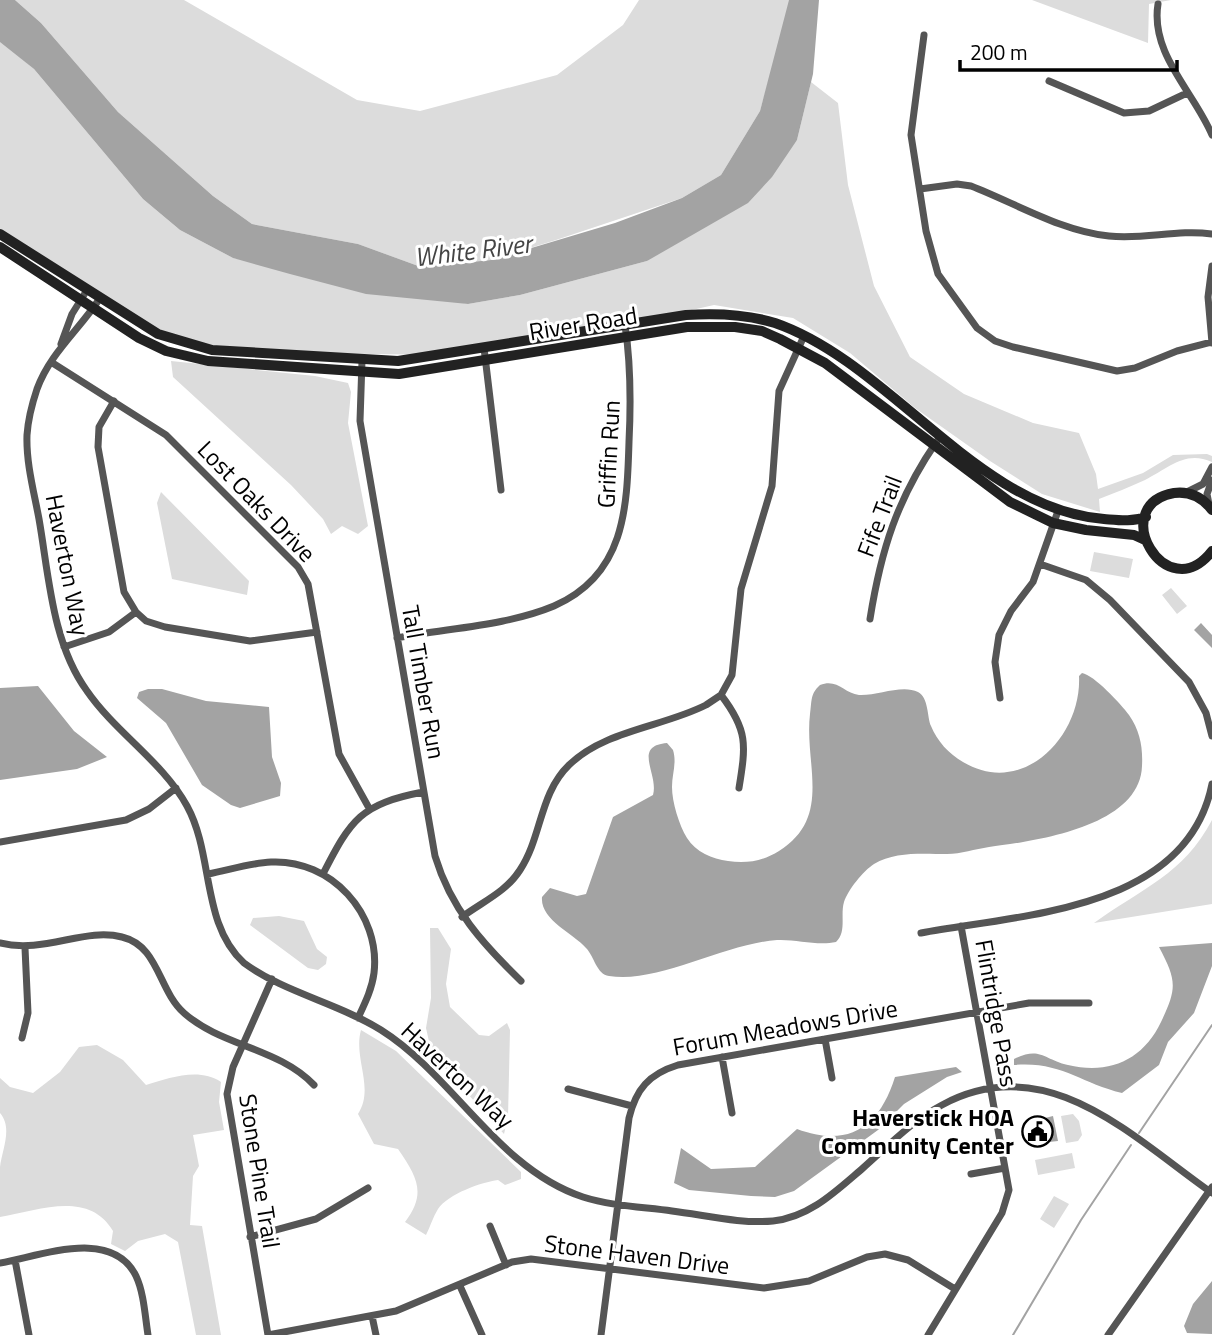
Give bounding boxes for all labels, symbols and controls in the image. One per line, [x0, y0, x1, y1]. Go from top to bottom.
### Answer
scale bar [960, 28, 1177, 72]
text: 200 m [970, 36, 1027, 68]
water label: White River [412, 223, 536, 277]
street label: River Road [526, 297, 640, 349]
street label: Griffin Run [587, 399, 629, 509]
street label: Lost Oaks Drive [189, 432, 325, 570]
street label: Fife Trail [847, 470, 911, 562]
street label: Haverton Way [37, 491, 99, 639]
street label: Tall Timber Run [393, 602, 455, 762]
street label: Flintridge Pass [966, 936, 1028, 1090]
street label: Forum Meadows Drive [670, 989, 900, 1065]
street label: Haverton Way [393, 1013, 523, 1137]
street label: Stone Pine Trail [230, 1091, 290, 1251]
place label: Haverstick HOA Community Center [821, 1099, 1015, 1163]
public building icon: Haverstick HOA Community Center [1020, 1114, 1054, 1148]
street label: Stone Haven Drive [542, 1225, 732, 1283]

